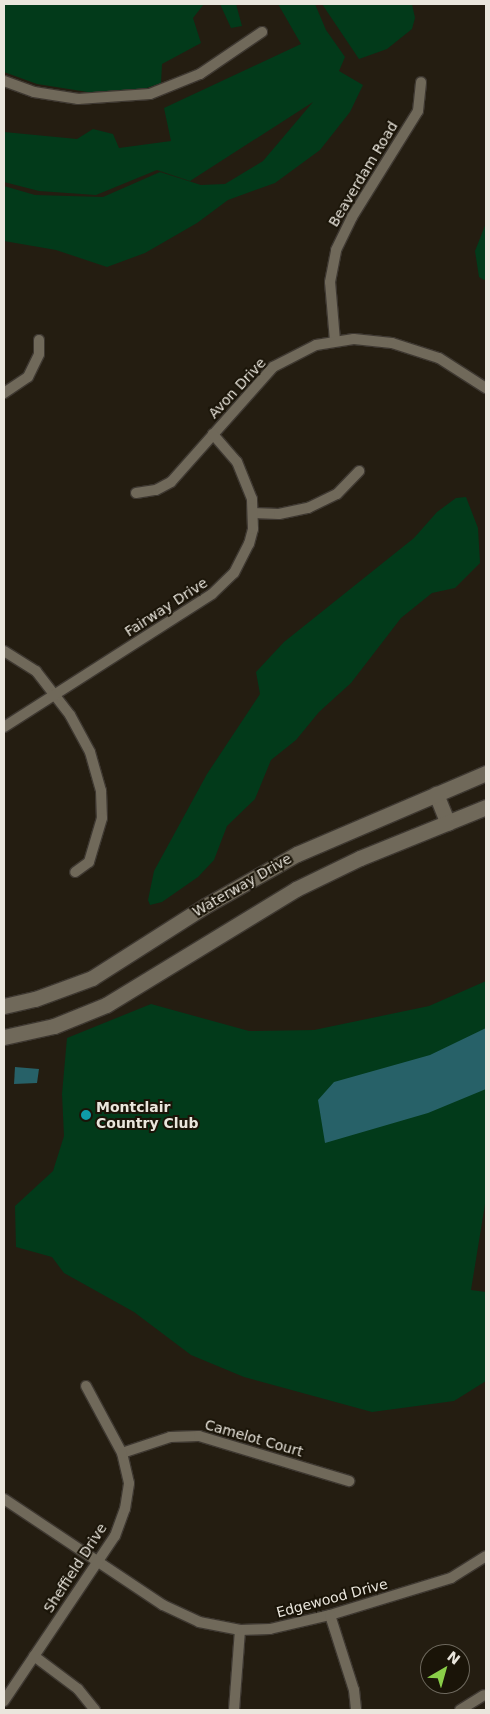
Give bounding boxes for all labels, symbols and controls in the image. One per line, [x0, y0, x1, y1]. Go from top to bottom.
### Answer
street label: Beaverdam Road [325, 118, 401, 230]
street label: Avon Drive [205, 354, 269, 422]
street label: Fairway Drive [122, 574, 210, 640]
street label: Waterway Drive [190, 850, 294, 920]
place label: Montclair Country Club [96, 1099, 198, 1132]
marker: Montclair Country Club [80, 1109, 92, 1121]
street label: Camelot Court [203, 1416, 305, 1460]
street label: Sheffield Drive [40, 1520, 110, 1616]
street label: Edgewood Drive [275, 1575, 389, 1621]
north arrow [420, 1644, 470, 1694]
text: N [444, 1648, 463, 1668]

